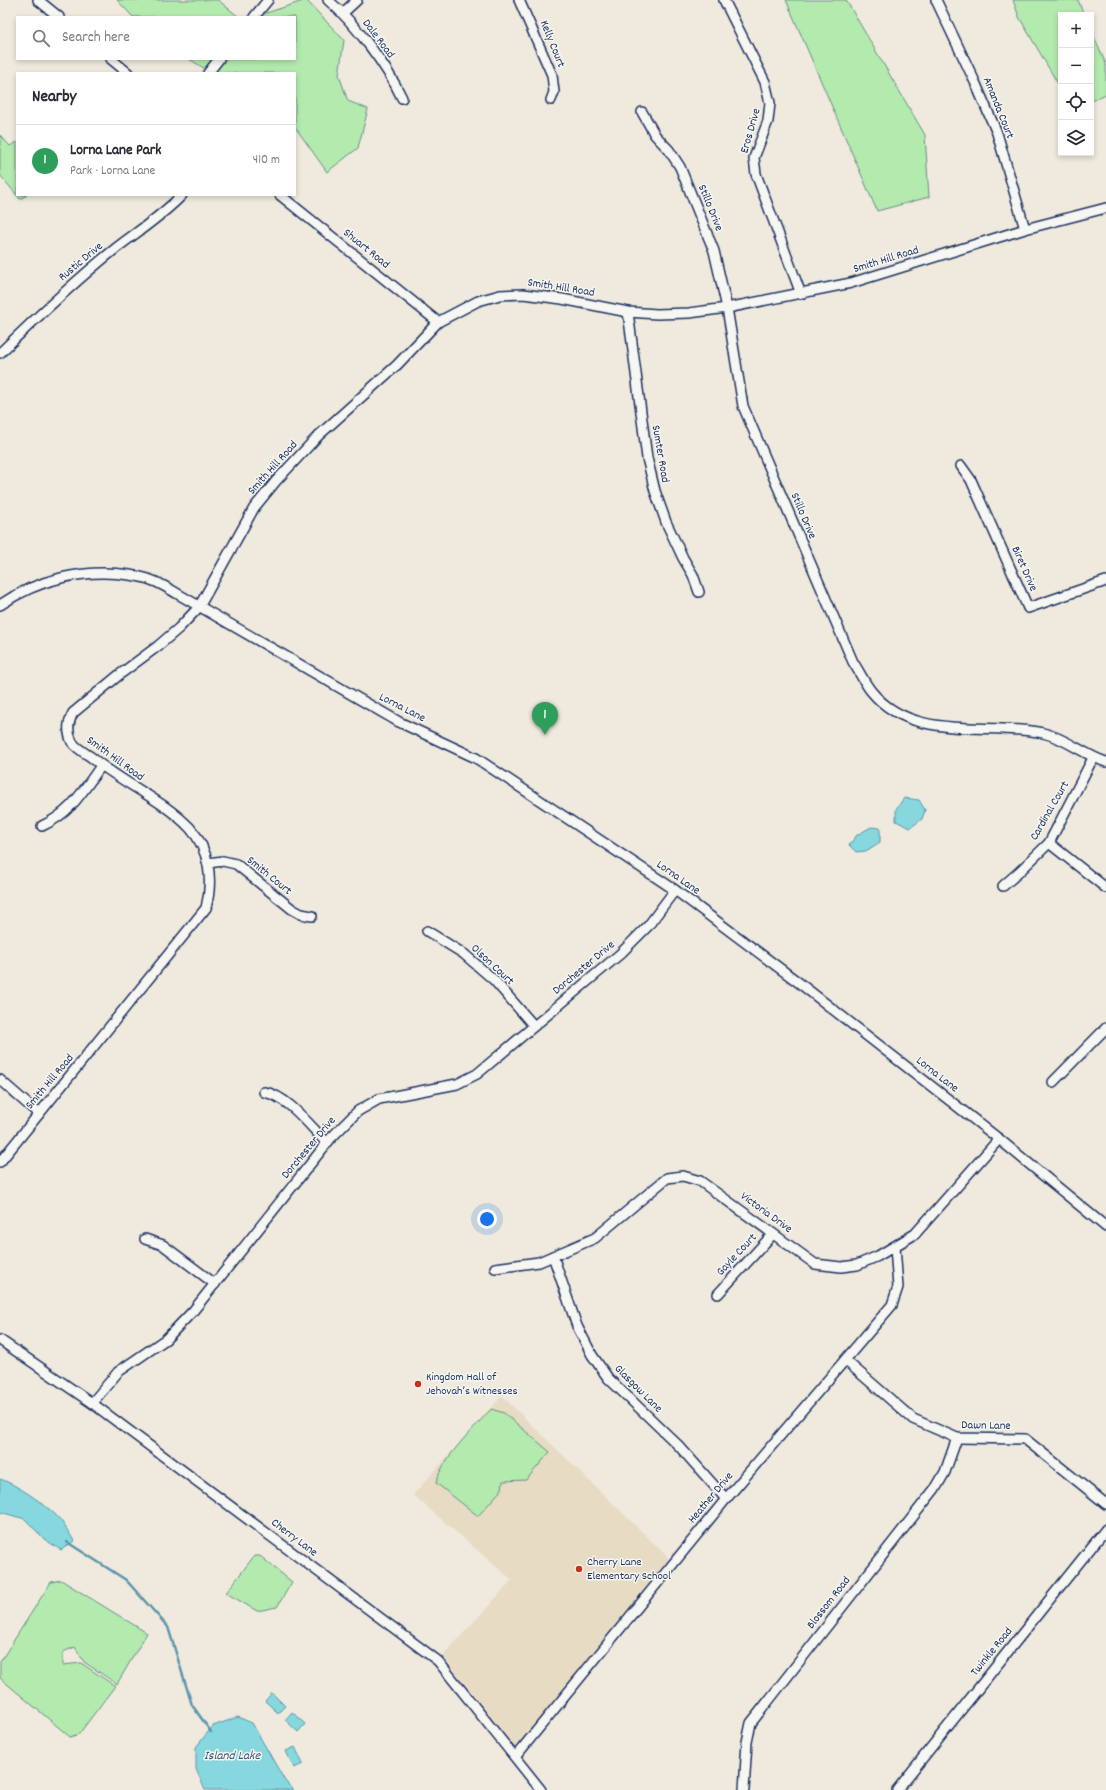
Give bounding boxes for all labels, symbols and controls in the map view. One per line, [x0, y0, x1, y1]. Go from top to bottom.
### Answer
map controls [1058, 12, 1094, 156]
button: + [1058, 12, 1094, 48]
search box [16, 16, 296, 60]
street label: Dale Road [358, 16, 398, 62]
street label: Kelly Court [535, 18, 569, 71]
icon: search [30, 27, 52, 49]
text: Search here [62, 27, 130, 49]
button: − [1058, 48, 1094, 84]
street label: Amanda Court [978, 75, 1018, 142]
button: locate [1058, 84, 1094, 120]
text: Nearby [32, 86, 76, 110]
street label: Eros Drive [736, 106, 766, 156]
button: layers [1058, 120, 1094, 156]
text: Lorna Lane Park [70, 140, 161, 162]
text: 1 [44, 151, 46, 170]
text: 410 m [253, 151, 280, 170]
text: Park · Lorna Lane [70, 162, 155, 181]
street label: Stillo Drive [693, 182, 727, 234]
street label: Shuart Road [339, 225, 393, 273]
street label: Rustic Drive [55, 238, 107, 286]
street label: Smith Hill Road [851, 242, 921, 278]
street label: Smith Hill Road [526, 274, 596, 302]
street label: Sumter Road [647, 424, 673, 484]
street label: Smith Hill Road [244, 437, 302, 499]
street label: Stillo Drive [786, 490, 820, 542]
street label: Biret Drive [1006, 544, 1042, 594]
street label: Lorna Lane [376, 689, 428, 727]
pin: 1 [532, 702, 558, 735]
street label: Smith Hill Road [83, 732, 147, 786]
street label: Cardinal Court [1026, 778, 1074, 844]
street label: Smith Court [243, 852, 296, 900]
street label: Lorna Lane [653, 857, 703, 899]
street label: Dorchester Drive [549, 937, 619, 999]
street label: Olson Court [467, 940, 518, 990]
street label: Smith Hill Road [22, 1051, 78, 1113]
street label: Lorna Lane [912, 1053, 962, 1097]
street label: Dorchester Drive [278, 1113, 340, 1183]
street label: Victoria Drive [736, 1188, 796, 1238]
your location [477, 1209, 497, 1229]
street label: Gayle Court [713, 1229, 762, 1280]
street label: Glasgow Lane [610, 1361, 666, 1417]
place label: Kingdom Hall of Jehovah’s Witnesses [426, 1369, 518, 1400]
marker: Kingdom Hall of Jehovah’s Witnesses [413, 1379, 423, 1389]
street label: Dawn Lane [961, 1417, 1011, 1435]
street label: Heather Drive [684, 1469, 738, 1527]
street label: Cherry Lane [267, 1515, 321, 1561]
place label: Cherry Lane Elementary School [587, 1554, 671, 1585]
marker: Cherry Lane Elementary School [574, 1564, 584, 1574]
street label: Blossom Road [803, 1573, 855, 1633]
street label: Twinkle Road [967, 1624, 1017, 1680]
water label: Island Lake [204, 1747, 261, 1766]

